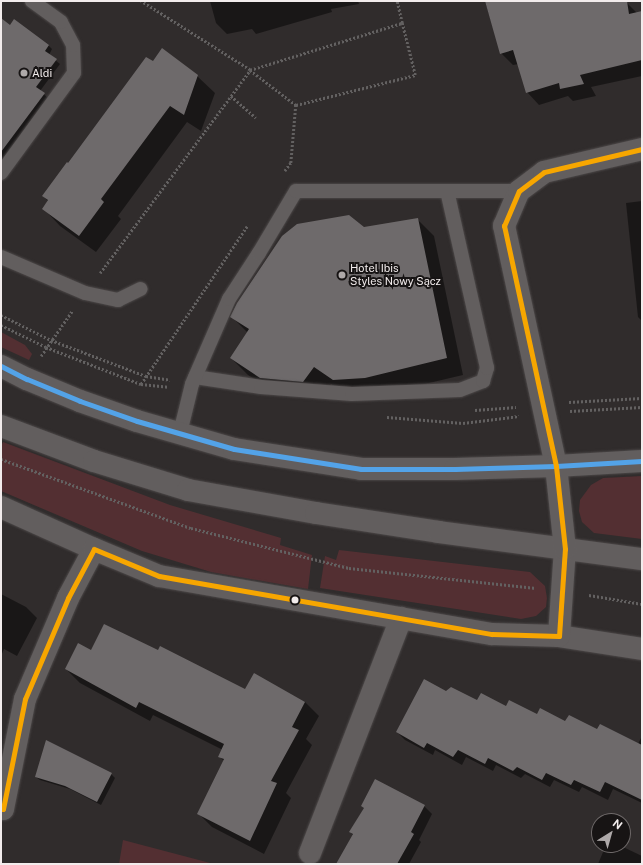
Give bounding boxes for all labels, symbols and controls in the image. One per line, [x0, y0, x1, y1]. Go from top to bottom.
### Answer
place label: Aldi [32, 66, 52, 80]
marker: Aldi [19, 68, 29, 78]
place label: Hotel Ibis Styles Nowy Sącz [350, 262, 441, 288]
marker: Hotel Ibis Styles Nowy Sącz [337, 270, 347, 280]
unlabelled marker [290, 595, 300, 605]
north arrow [591, 813, 631, 853]
text: N [611, 817, 625, 832]

